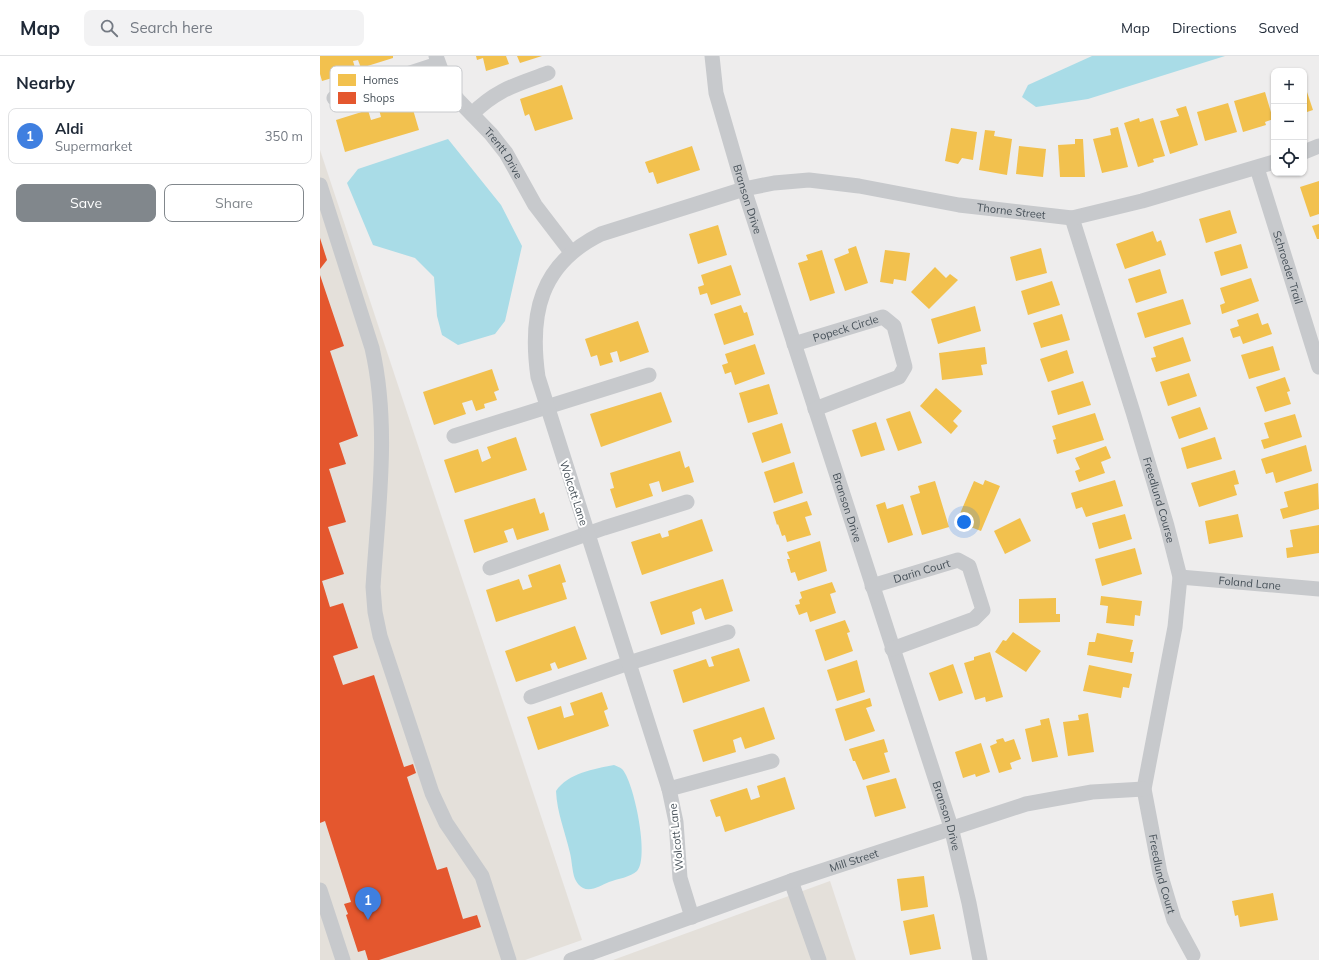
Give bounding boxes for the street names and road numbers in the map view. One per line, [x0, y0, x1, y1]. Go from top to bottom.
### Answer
street label: Trentt Drive [481, 124, 526, 181]
street label: Branson Drive [730, 163, 765, 236]
street label: Thorne Street [976, 200, 1047, 222]
street label: Schroeder Trail [1270, 229, 1306, 306]
street label: Popeck Circle [811, 312, 880, 345]
street label: Freedlund Course [1140, 455, 1178, 544]
street label: Wolcott Lane [557, 459, 591, 527]
street label: Branson Drive [830, 471, 865, 544]
street label: Darin Court [892, 556, 952, 586]
street label: Foland Lane [1218, 573, 1281, 593]
street label: Branson Drive [930, 779, 963, 852]
street label: Wolcott Lane [666, 803, 686, 871]
street label: Freedlund Court [1146, 833, 1179, 915]
street label: Mill Street [828, 846, 880, 875]

